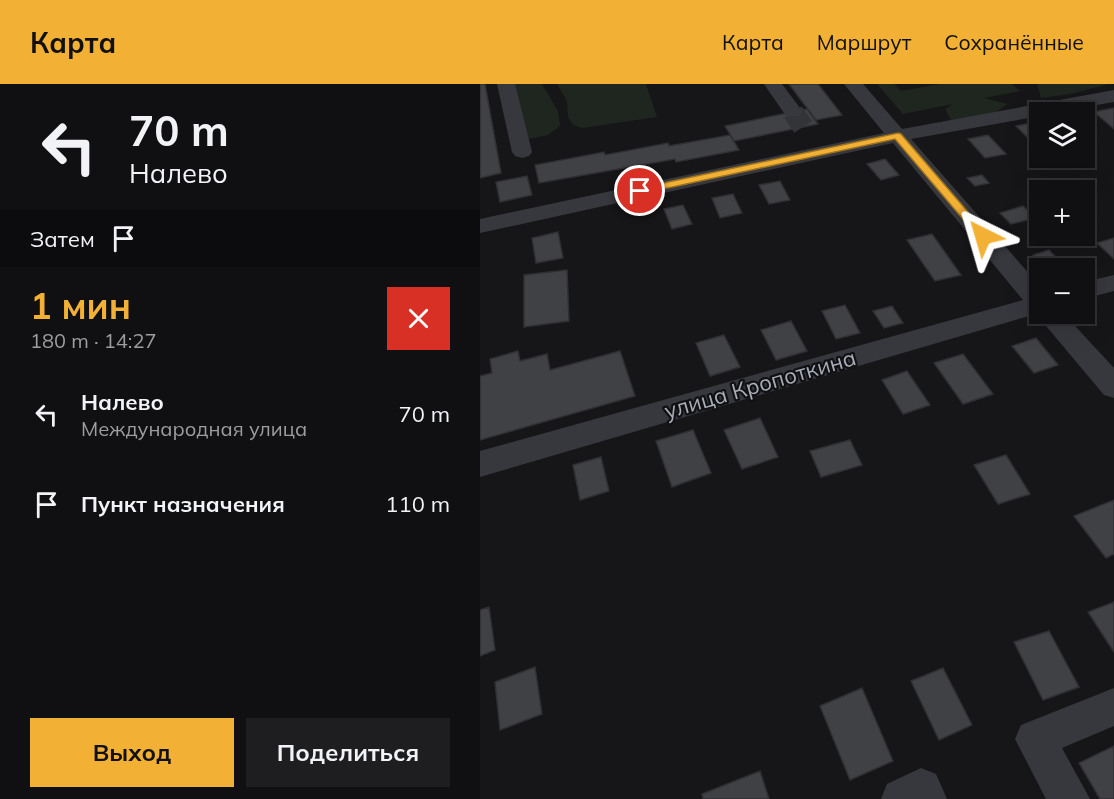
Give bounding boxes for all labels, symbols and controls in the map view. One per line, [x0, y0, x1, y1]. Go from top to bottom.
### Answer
text: Карта [30, 25, 116, 60]
text: Карта [722, 29, 784, 55]
text: Маршрут [817, 29, 911, 55]
text: Сохранённые [944, 29, 1084, 55]
map controls [1029, 102, 1095, 324]
button: layers [1029, 102, 1095, 168]
text: 70 m [129, 104, 229, 157]
icon: left [30, 108, 108, 186]
text: Налево [129, 156, 228, 190]
pin [614, 165, 665, 216]
icon: arrive [623, 174, 656, 207]
button: + [1029, 180, 1095, 246]
position arrow [951, 204, 1015, 268]
icon: arrive [107, 222, 140, 255]
text: Затем [30, 225, 95, 253]
button: − [1029, 258, 1095, 324]
text: 1 мин [30, 283, 131, 328]
button: close [387, 287, 450, 350]
text: 180 m · 14:27 [30, 328, 156, 353]
street label: улица Кропоткина [661, 343, 859, 425]
text: Налево [81, 388, 164, 416]
icon: left [30, 398, 63, 431]
text: 70 m [399, 400, 450, 428]
text: Международная улица [81, 416, 307, 441]
icon: arrive [30, 488, 63, 521]
text: Пункт назначения [81, 490, 285, 518]
text: 110 m [385, 490, 450, 518]
button: Выход [30, 718, 234, 787]
button: Поделиться [246, 718, 450, 787]

